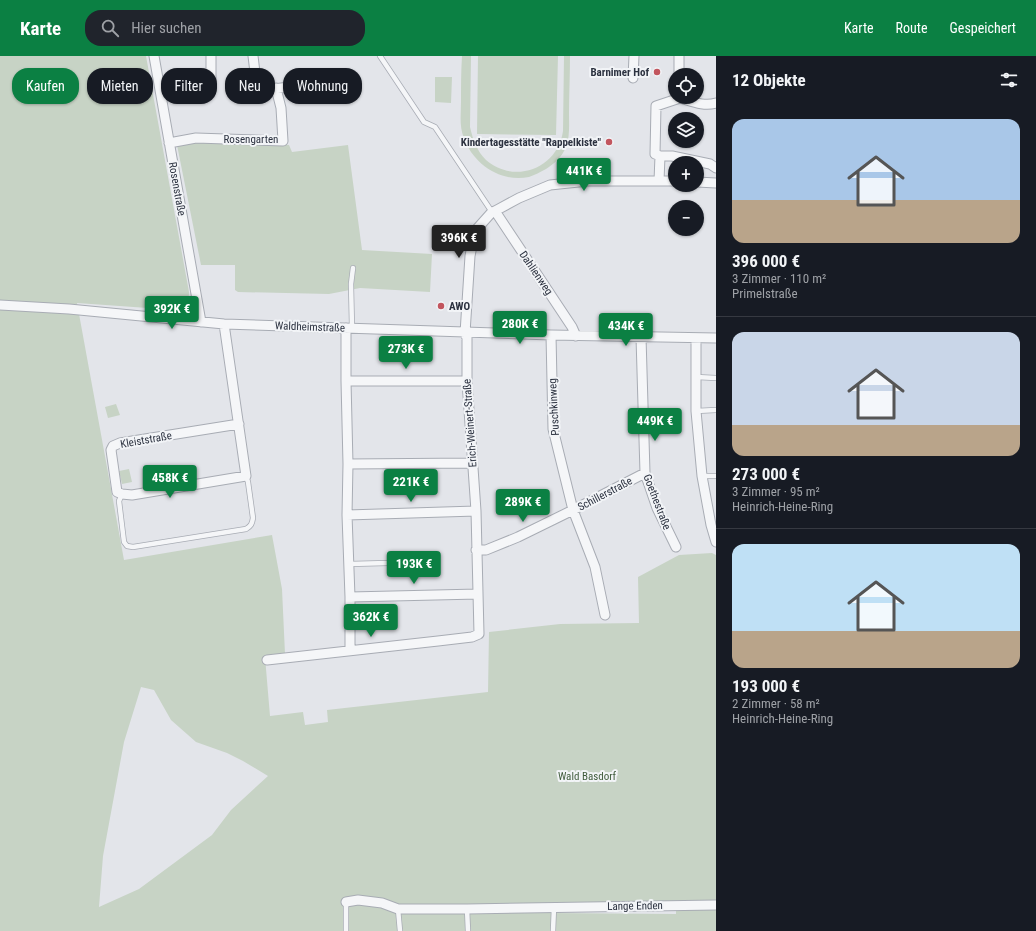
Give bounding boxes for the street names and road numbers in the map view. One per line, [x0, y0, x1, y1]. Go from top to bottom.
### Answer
street label: Rosengarten [224, 133, 278, 146]
street label: Rosenstraße [166, 161, 188, 217]
street label: Dahlienweg [517, 249, 555, 297]
street label: Waldheimstraße [275, 319, 345, 335]
street label: Erich-Weinert-Straße [460, 378, 480, 468]
street label: Puschkinweg [546, 378, 562, 436]
street label: Kleiststraße [119, 429, 173, 451]
street label: Goethestraße [640, 472, 674, 532]
street label: Schillerstraße [576, 474, 634, 514]
street label: Lange Enden [607, 899, 663, 913]

